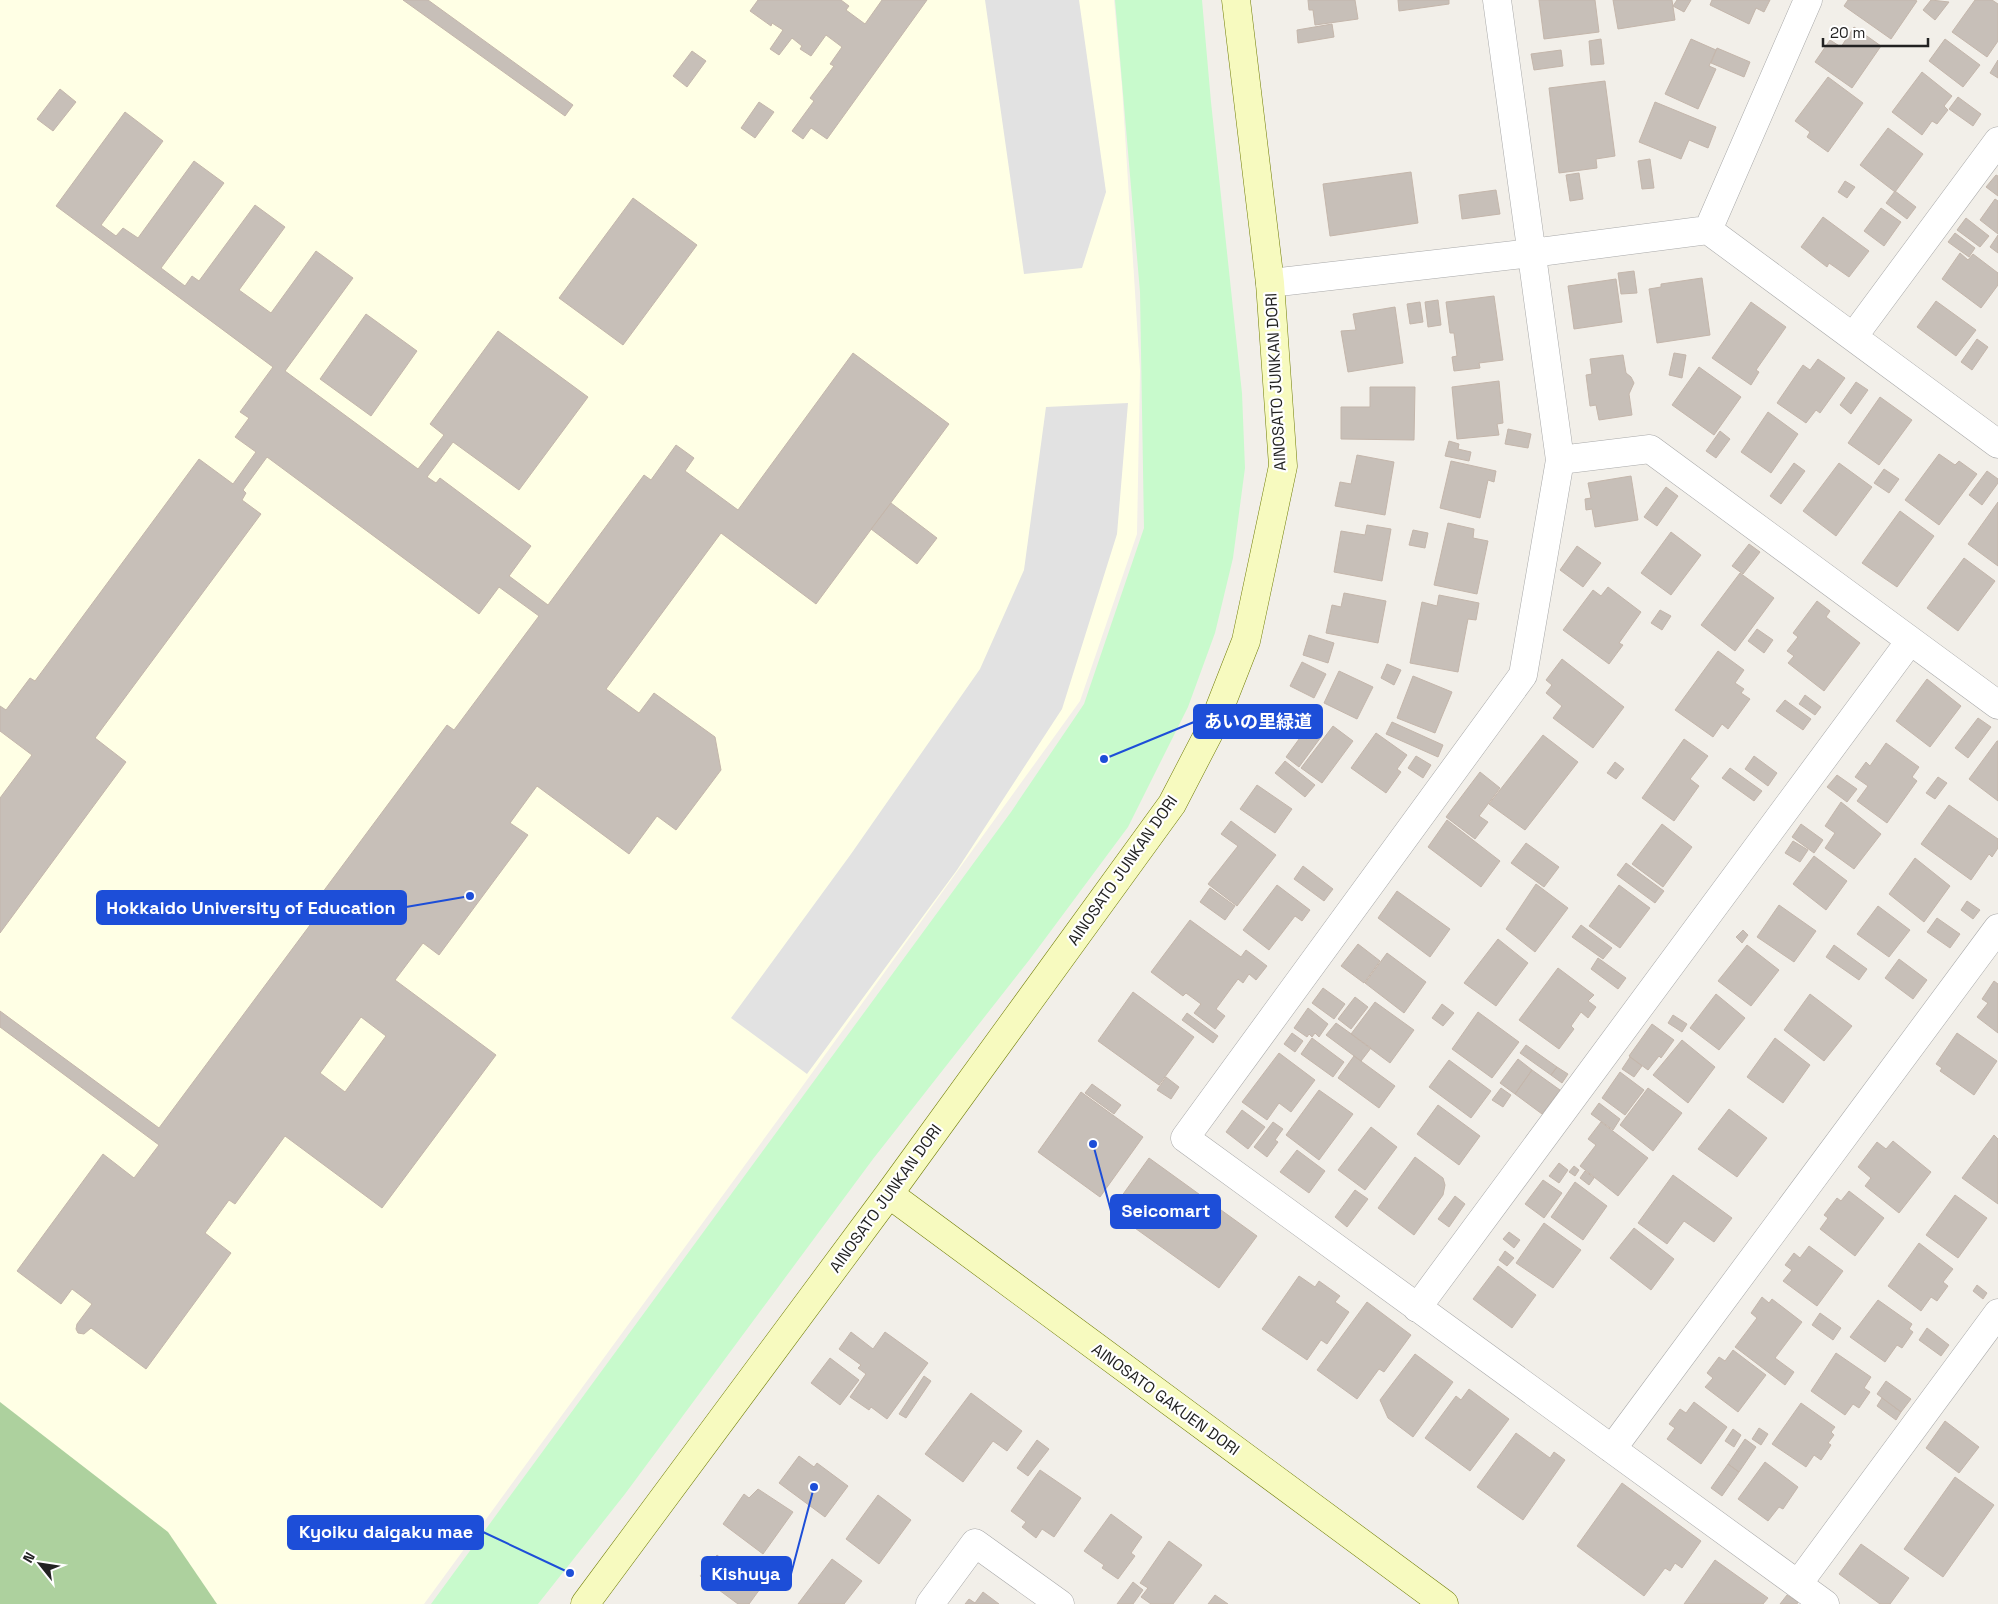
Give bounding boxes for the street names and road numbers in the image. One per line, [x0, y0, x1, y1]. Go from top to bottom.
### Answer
street label: AINOSATO JUNKAN DORI [1260, 292, 1291, 472]
street label: AINOSATO JUNKAN DORI [1063, 791, 1182, 949]
street label: AINOSATO JUNKAN DORI [824, 1120, 946, 1277]
street label: AINOSATO GAKUEN DORI [1088, 1339, 1244, 1460]

